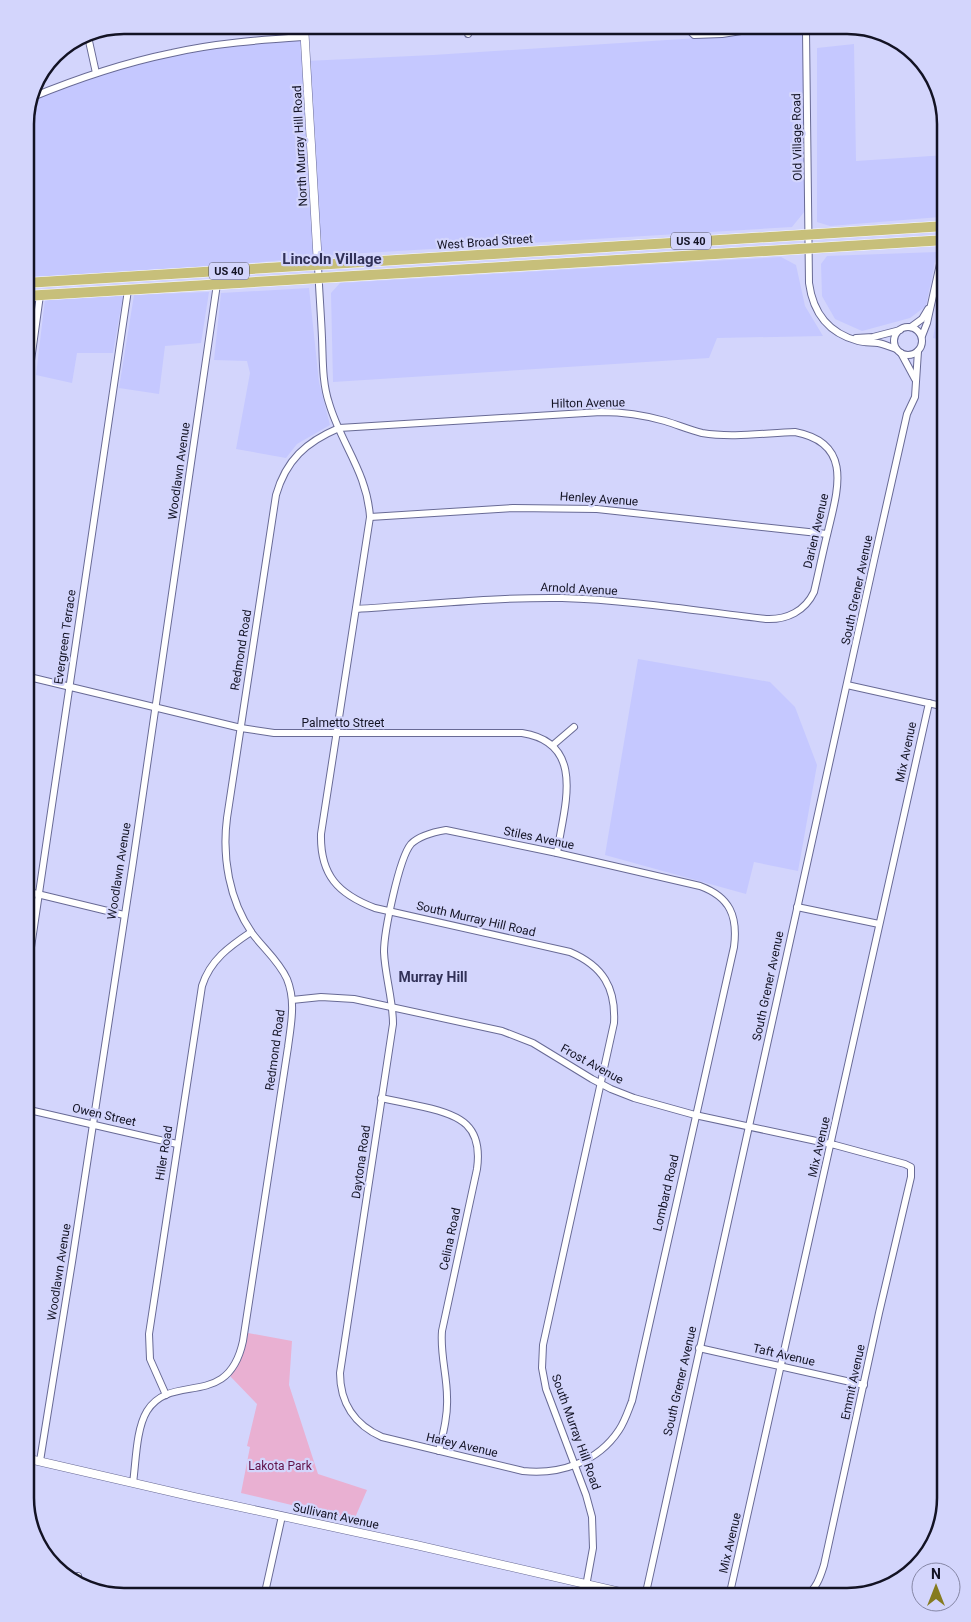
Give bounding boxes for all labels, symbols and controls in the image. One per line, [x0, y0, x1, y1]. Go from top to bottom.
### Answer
street label: North Murray Hill Road [290, 85, 310, 207]
street label: Old Village Road [789, 93, 805, 181]
street label: West Broad Street [437, 232, 534, 252]
road number: US 40 [671, 232, 711, 250]
district label: Lincoln Village [282, 250, 382, 268]
road number: US 40 [209, 262, 249, 280]
street label: Hilton Avenue [551, 395, 625, 411]
street label: Woodlawn Avenue [165, 421, 193, 521]
street label: Henley Avenue [559, 489, 639, 509]
street label: Darien Avenue [801, 492, 831, 570]
street label: South Grener Avenue [839, 534, 875, 646]
street label: Arnold Avenue [540, 580, 618, 598]
street label: Evergreen Terrace [51, 589, 79, 685]
street label: Redmond Road [228, 609, 254, 691]
street label: Palmetto Street [301, 716, 385, 730]
street label: Mix Avenue [893, 720, 919, 784]
street label: Woodlawn Avenue [104, 821, 134, 921]
street label: Stiles Avenue [502, 824, 576, 852]
street label: South Murray Hill Road [415, 898, 537, 940]
street label: South Grener Avenue [750, 930, 786, 1042]
district label: Murray Hill [398, 969, 468, 985]
street label: Redmond Road [262, 1009, 288, 1091]
street label: Frost Avenue [558, 1041, 626, 1087]
street label: Owen Street [71, 1101, 137, 1129]
street label: Mix Avenue [805, 1115, 833, 1179]
street label: Daytona Road [349, 1124, 373, 1200]
street label: Hiler Road [153, 1125, 175, 1181]
street label: Lombard Road [650, 1153, 682, 1233]
street label: Celina Road [437, 1206, 463, 1272]
street label: Woodlawn Avenue [44, 1222, 74, 1322]
street label: South Grener Avenue [661, 1325, 699, 1437]
street label: Taft Avenue [752, 1341, 816, 1369]
street label: Emmit Avenue [838, 1343, 868, 1421]
street label: South Murray Hill Road [549, 1372, 603, 1492]
street label: Hafey Avenue [425, 1430, 499, 1460]
park label: Lakota Park [248, 1459, 313, 1473]
street label: Sullivant Avenue [292, 1500, 380, 1532]
street label: Mix Avenue [716, 1511, 744, 1575]
north arrow [911, 1562, 961, 1612]
text: N [931, 1566, 941, 1582]

